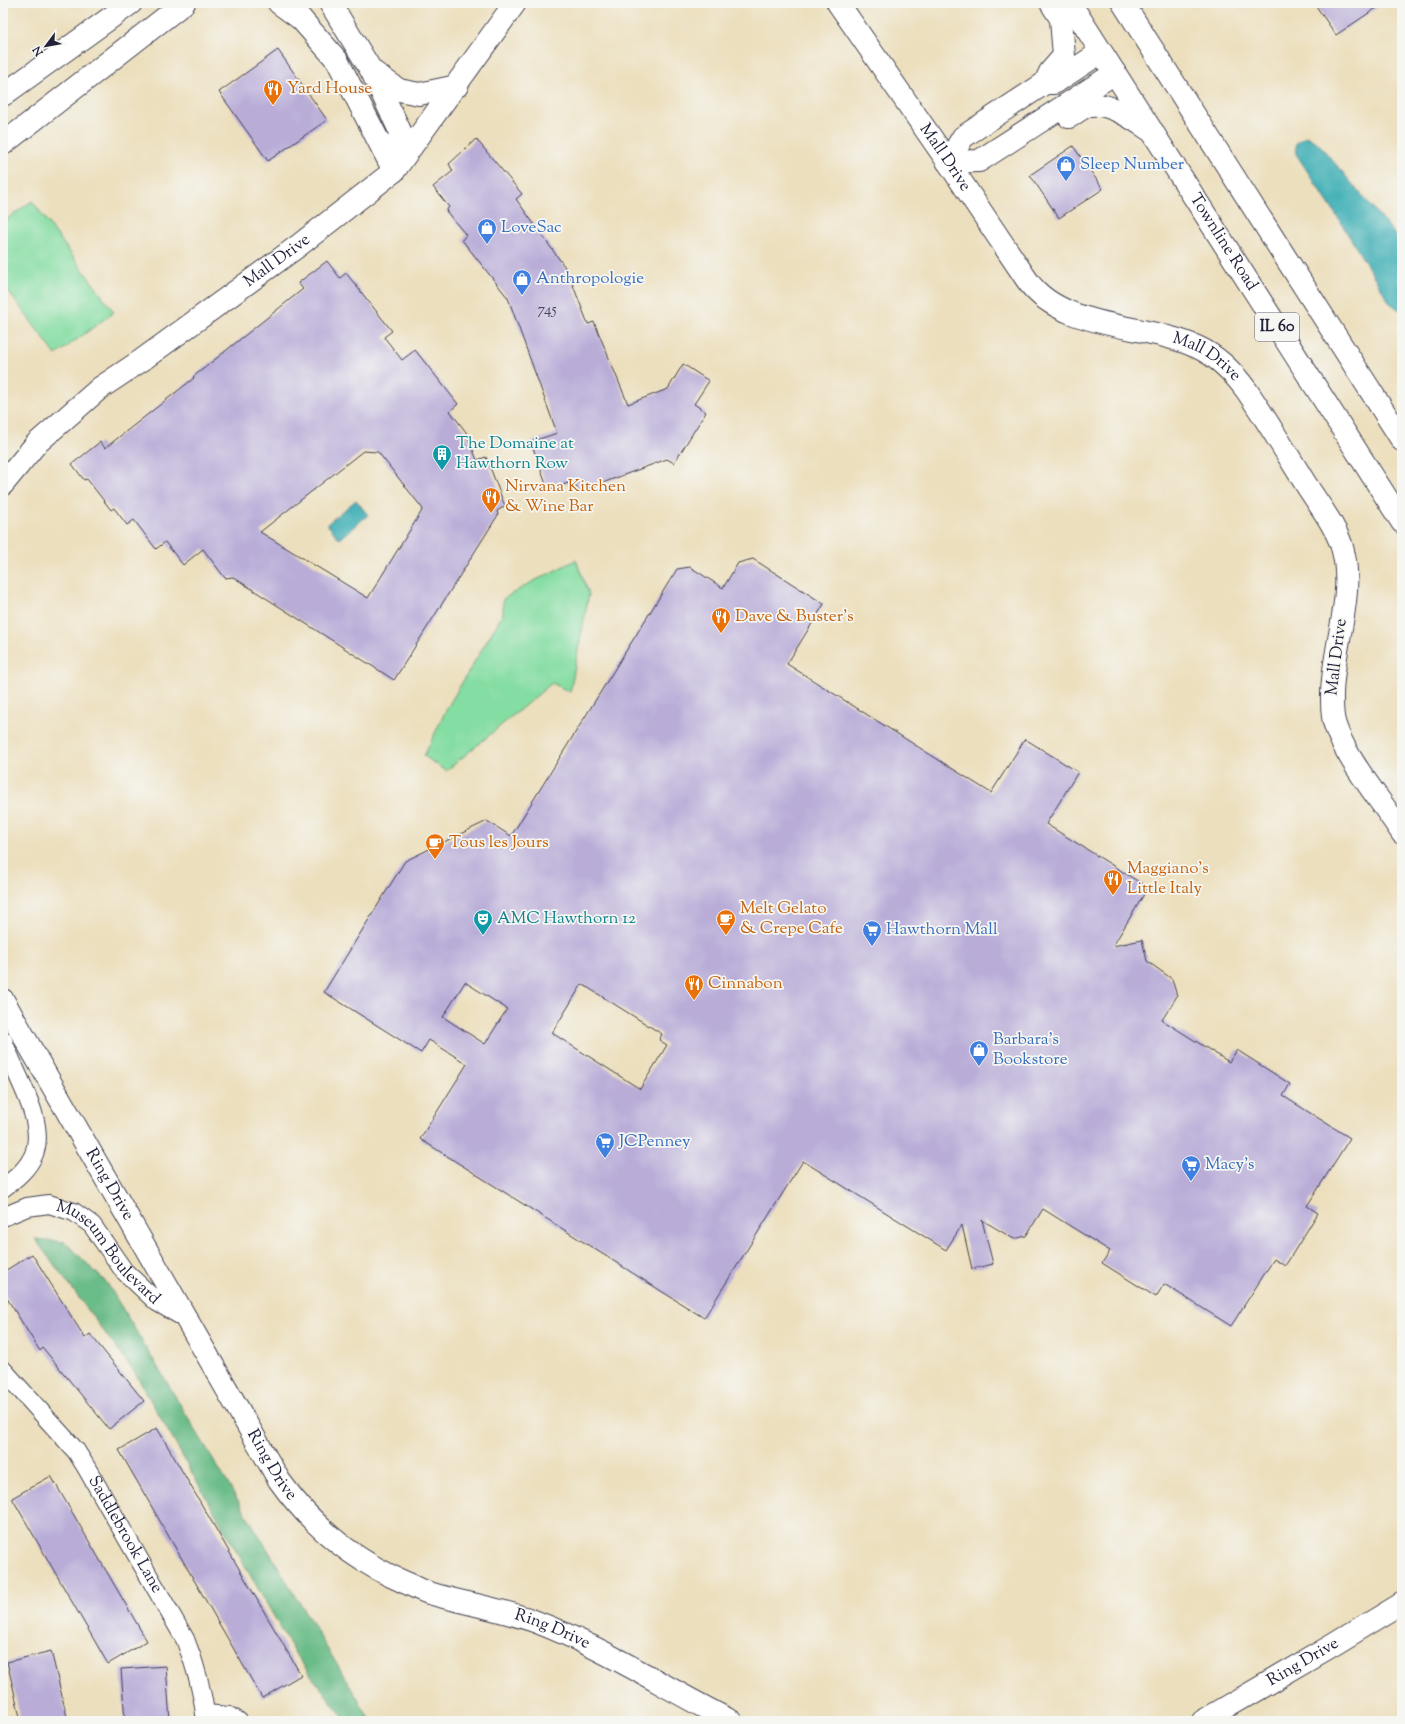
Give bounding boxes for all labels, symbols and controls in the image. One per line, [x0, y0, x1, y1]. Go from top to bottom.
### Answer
north arrow [26, 26, 66, 66]
text: N [29, 43, 48, 60]
place label: Yard House [287, 77, 372, 101]
restaurant icon: Yard House [262, 78, 284, 106]
street label: Mall Drive [913, 119, 977, 197]
place label: Sleep Number [1080, 153, 1185, 177]
shop icon: Sleep Number [1055, 154, 1077, 182]
street label: Townline Road [1183, 189, 1263, 296]
place label: LoveSac [501, 216, 562, 240]
shop icon: LoveSac [476, 217, 498, 245]
street label: Mall Drive [239, 228, 316, 294]
place label: Anthropologie [536, 267, 644, 291]
shop icon: Anthropologie [511, 268, 533, 296]
house number: 745 [537, 300, 557, 321]
road number: IL 60 [1255, 313, 1299, 341]
street label: Mall Drive [1169, 327, 1247, 387]
place label: The Domaine at Hawthorn Row [456, 432, 574, 476]
building icon: The Domaine at Hawthorn Row [431, 443, 453, 471]
place label: Nirvana Kitchen & Wine Bar [505, 475, 626, 519]
restaurant icon: Nirvana Kitchen & Wine Bar [480, 486, 502, 514]
place label: Dave & Buster's [735, 605, 854, 629]
restaurant icon: Dave & Buster's [710, 606, 732, 634]
street label: Mall Drive [1320, 617, 1354, 697]
place label: Tous les Jours [449, 831, 549, 855]
cafe icon: Tous les Jours [424, 832, 446, 860]
place label: Maggiano's Little Italy [1127, 857, 1209, 901]
restaurant icon: Maggiano's Little Italy [1102, 868, 1124, 896]
place label: Melt Gelato & Crepe Cafe [740, 897, 843, 941]
place label: AMC Hawthorn 12 [497, 907, 636, 931]
theatre icon: AMC Hawthorn 12 [472, 908, 494, 936]
cafe icon: Melt Gelato & Crepe Cafe [715, 908, 737, 936]
place label: Hawthorn Mall [886, 918, 998, 942]
supermarket icon: Hawthorn Mall [861, 919, 883, 947]
place label: Cinnabon [708, 972, 783, 996]
restaurant icon: Cinnabon [683, 973, 705, 1001]
place label: Barbara's Bookstore [993, 1028, 1068, 1072]
shop icon: Barbara's Bookstore [968, 1039, 990, 1067]
place label: JCPenney [618, 1130, 691, 1154]
supermarket icon: JCPenney [594, 1131, 616, 1159]
street label: Ring Drive [79, 1144, 139, 1225]
place label: Macy's [1205, 1153, 1255, 1177]
supermarket icon: Macy's [1180, 1154, 1202, 1182]
street label: Museum Boulevard [53, 1195, 165, 1311]
street label: Ring Drive [240, 1425, 302, 1506]
street label: Saddlebrook Lane [82, 1471, 168, 1598]
street label: Ring Drive [512, 1603, 594, 1656]
street label: Ring Drive [1263, 1632, 1344, 1693]

